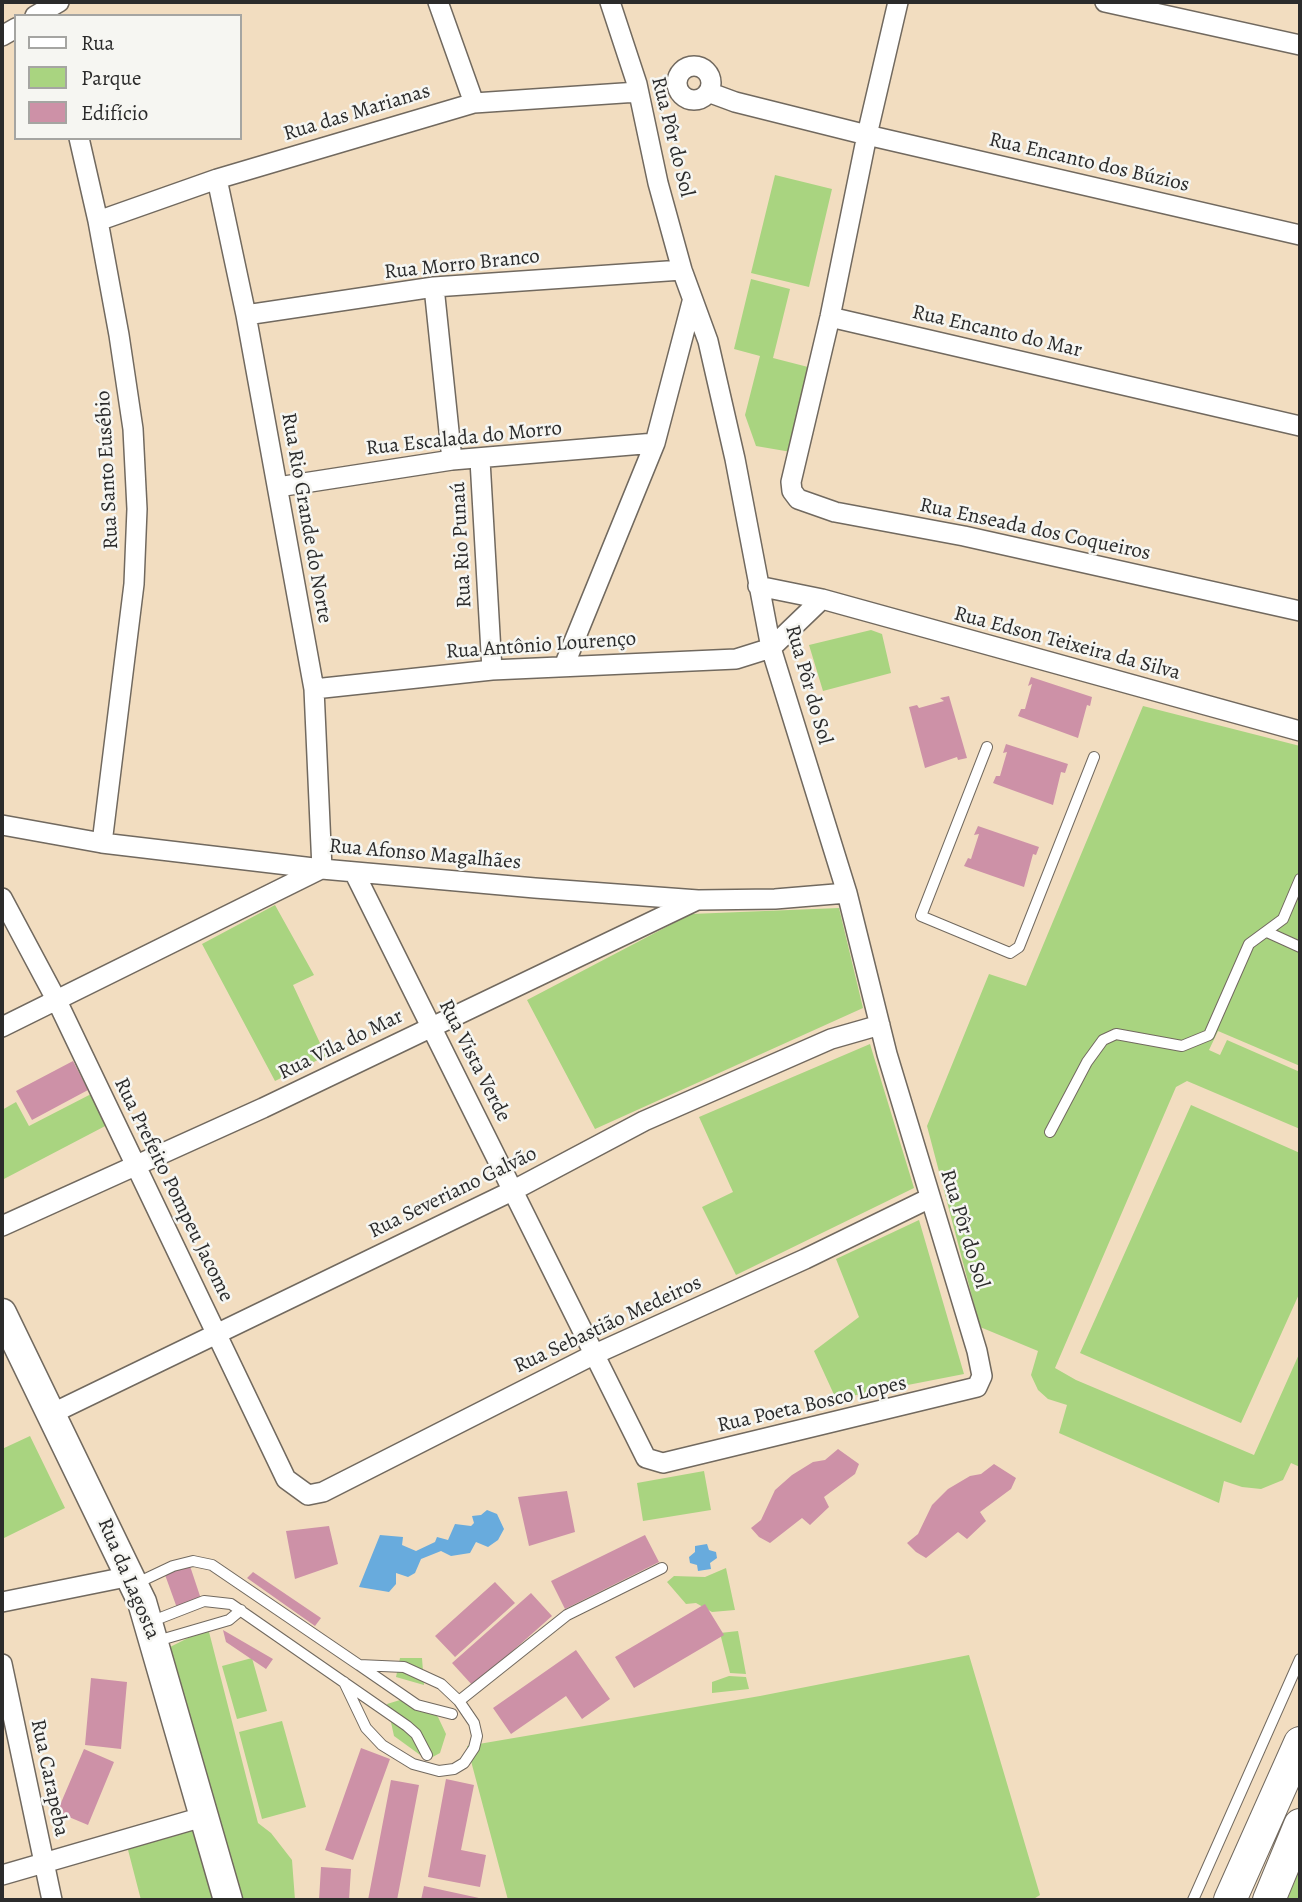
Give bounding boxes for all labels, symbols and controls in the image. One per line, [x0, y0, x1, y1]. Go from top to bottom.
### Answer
legend [14, 14, 242, 140]
text: Rua [81, 29, 114, 57]
text: Parque [81, 64, 141, 92]
street label: Rua Pôr do Sol [645, 74, 699, 200]
street label: Rua das Marianas [281, 79, 433, 147]
text: Edifício [81, 99, 148, 127]
street label: Rua Encanto dos Búzios [986, 128, 1192, 198]
street label: Rua Morro Branco [383, 244, 541, 286]
street label: Rua Encanto do Mar [910, 300, 1084, 364]
street label: Rua Santo Eusébio [91, 390, 125, 550]
street label: Rua Rio Grande do Norte [275, 411, 337, 625]
street label: Rua Escalada do Morro [365, 416, 563, 462]
street label: Rua Rio Punaú [446, 481, 478, 609]
street label: Rua Enseada dos Coqueiros [917, 493, 1153, 567]
street label: Rua Edson Teixeira da Silva [951, 602, 1183, 686]
street label: Rua Pôr do Sol [779, 622, 837, 748]
street label: Rua Antônio Lourenço [445, 627, 637, 665]
street label: Rua Afonso Magalhães [328, 834, 522, 876]
street label: Rua Vista Verde [432, 996, 516, 1126]
street label: Rua Vila do Mar [274, 1004, 408, 1086]
street label: Rua Prefeito Pompeu Jacome [108, 1074, 238, 1306]
street label: Rua Severiano Galvão [365, 1141, 541, 1245]
street label: Rua Pôr do Sol [934, 1167, 994, 1291]
street label: Rua Sebastião Medeiros [510, 1270, 706, 1380]
street label: Rua Poeta Bosco Lopes [715, 1371, 909, 1439]
street label: Rua da Lagosta [91, 1515, 165, 1643]
street label: Rua Carapeba [24, 1717, 74, 1839]

